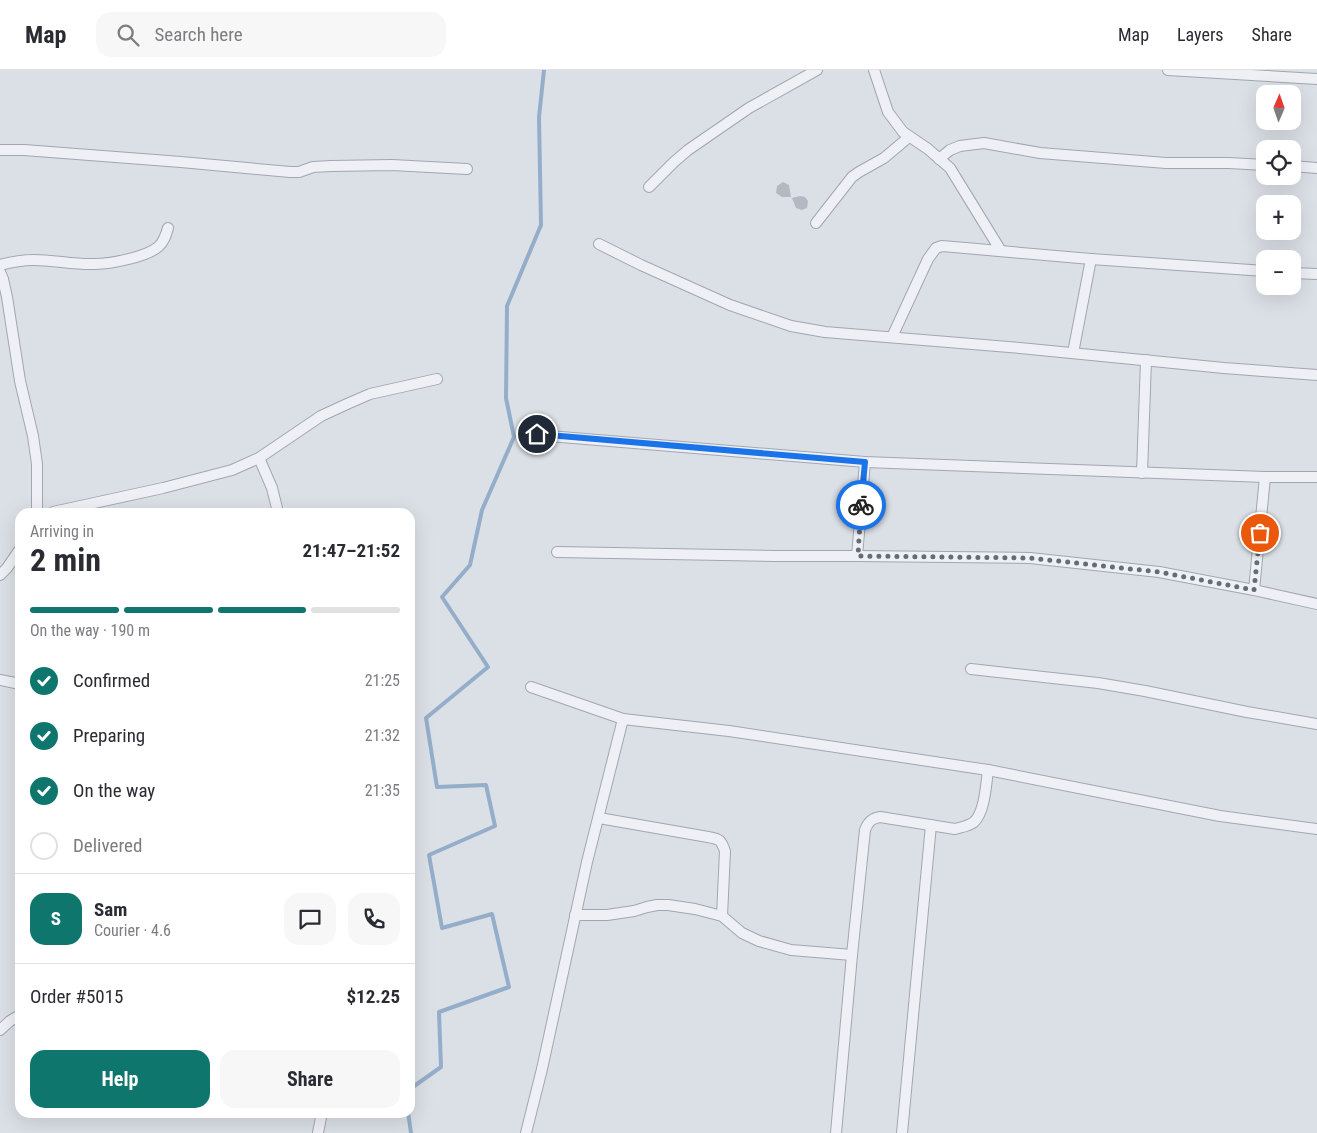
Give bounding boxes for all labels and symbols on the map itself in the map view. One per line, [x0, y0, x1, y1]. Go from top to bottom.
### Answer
north arrow [1256, 85, 1301, 130]
pin [516, 413, 558, 455]
courier [836, 480, 886, 530]
pin [1239, 512, 1281, 554]

